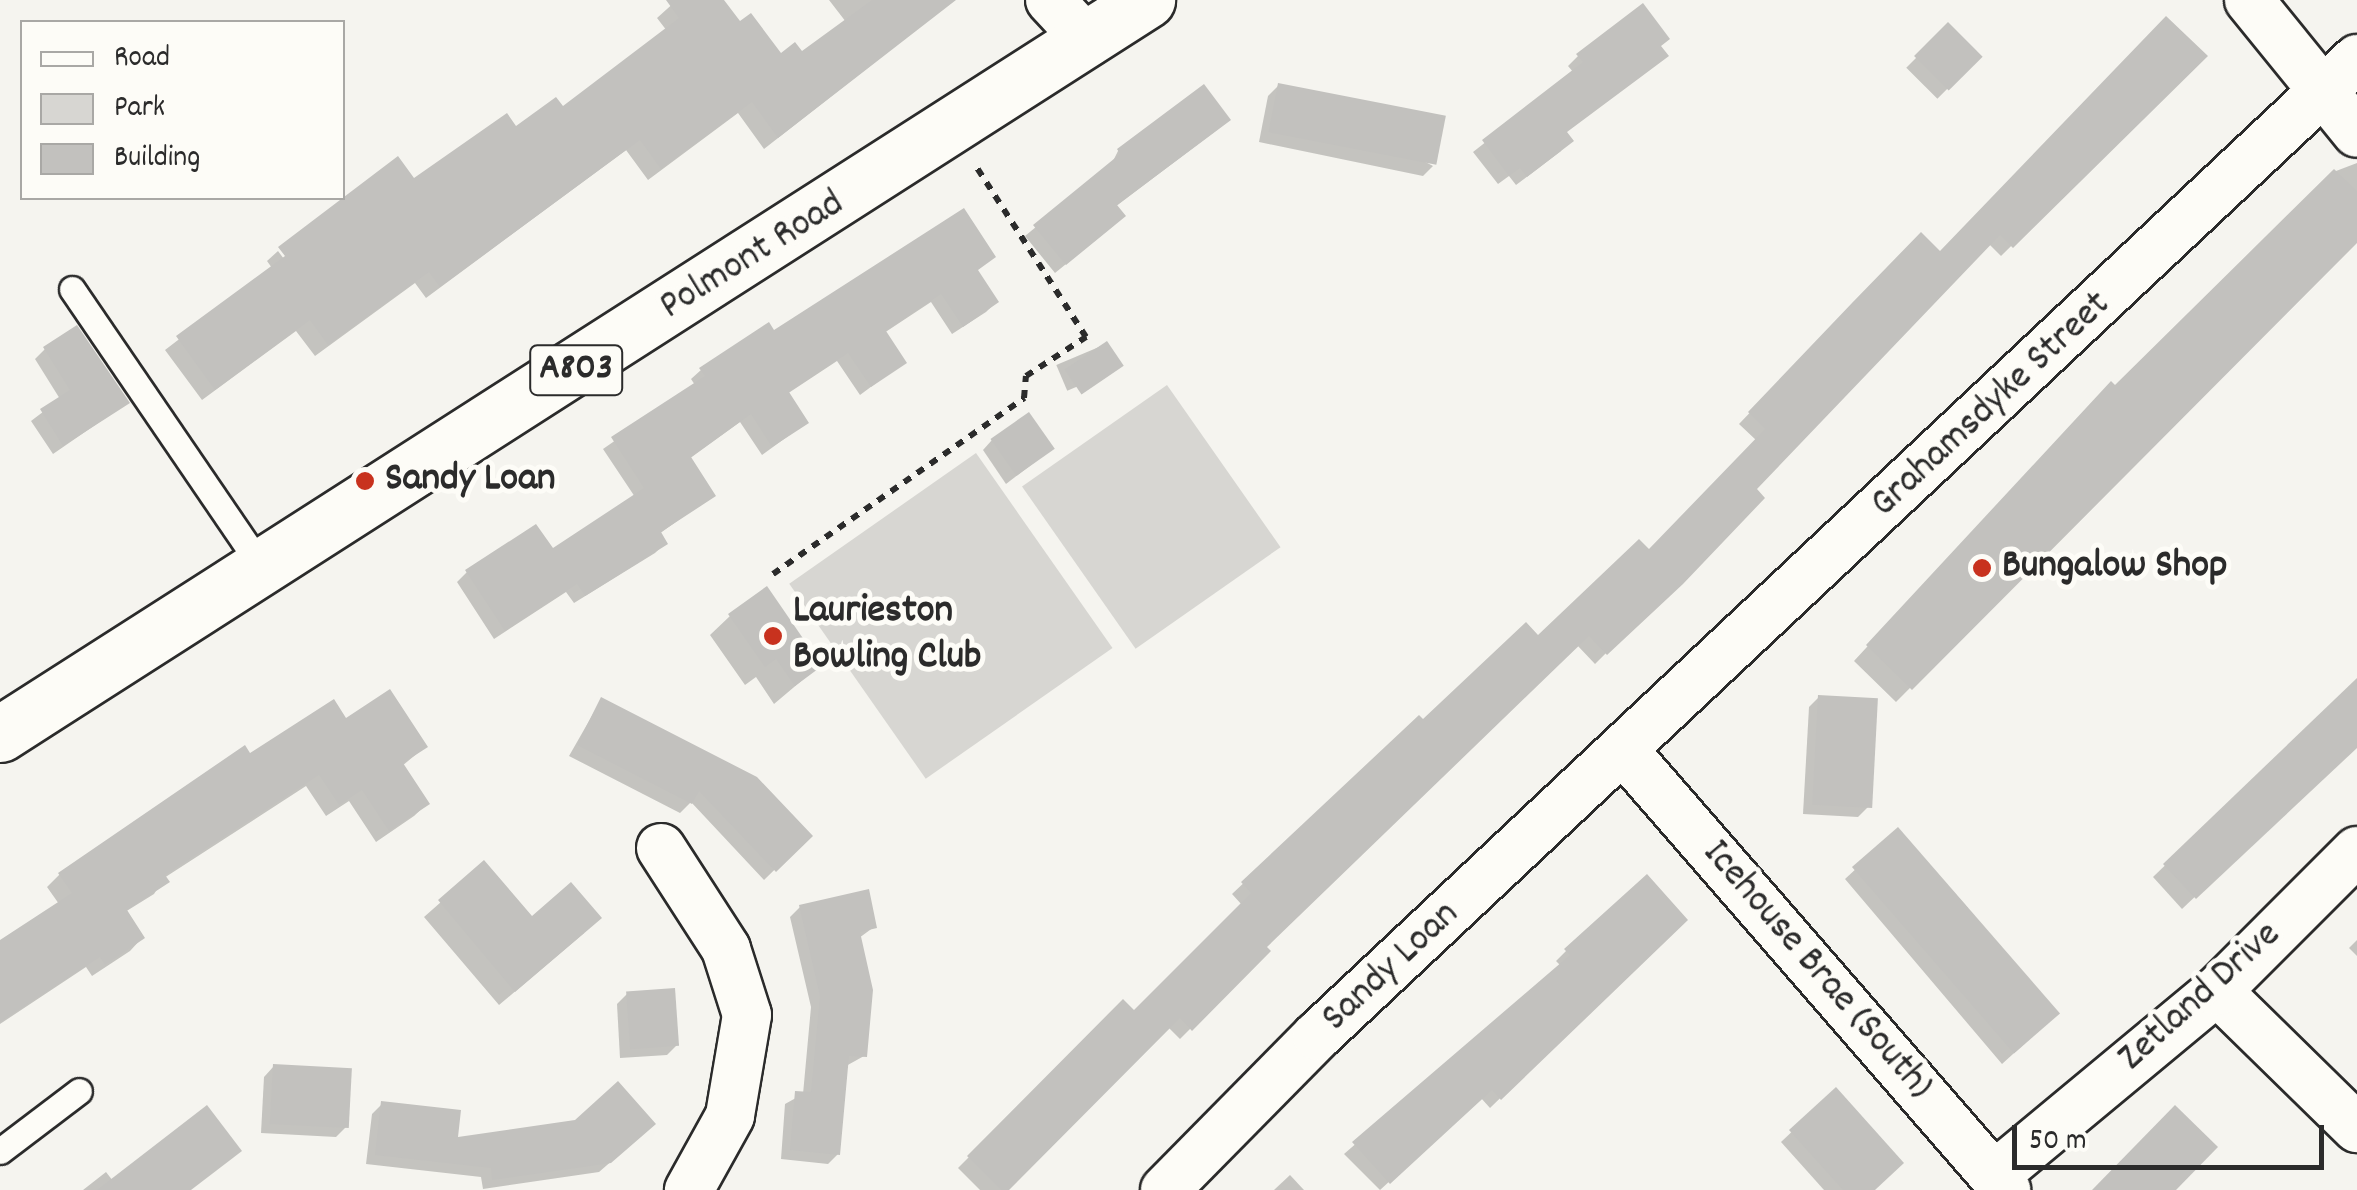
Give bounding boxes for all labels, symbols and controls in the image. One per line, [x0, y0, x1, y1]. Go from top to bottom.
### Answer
legend [20, 20, 345, 200]
text: Road [114, 38, 170, 81]
text: Park [114, 88, 165, 131]
text: Building [114, 138, 200, 181]
street label: Polmont Road [652, 182, 854, 332]
street label: Grahamsdyke Street [1862, 283, 2122, 529]
road number: A803 [528, 337, 624, 403]
place label: Sandy Loan [385, 457, 555, 505]
marker: Sandy Loan [354, 470, 376, 492]
place label: Bungalow Shop [2002, 544, 2227, 592]
marker: Bungalow Shop [1971, 557, 1993, 579]
place label: Laurieston Bowling Club [793, 589, 981, 683]
marker: Laurieston Bowling Club [762, 625, 784, 647]
street label: Icehouse Brae (South) [1690, 831, 1942, 1111]
street label: Sandy Loan [1313, 892, 1471, 1044]
street label: Zetland Drive [2110, 913, 2292, 1083]
scale bar [2017, 1105, 2330, 1167]
text: 50 m [2029, 1121, 2087, 1164]

